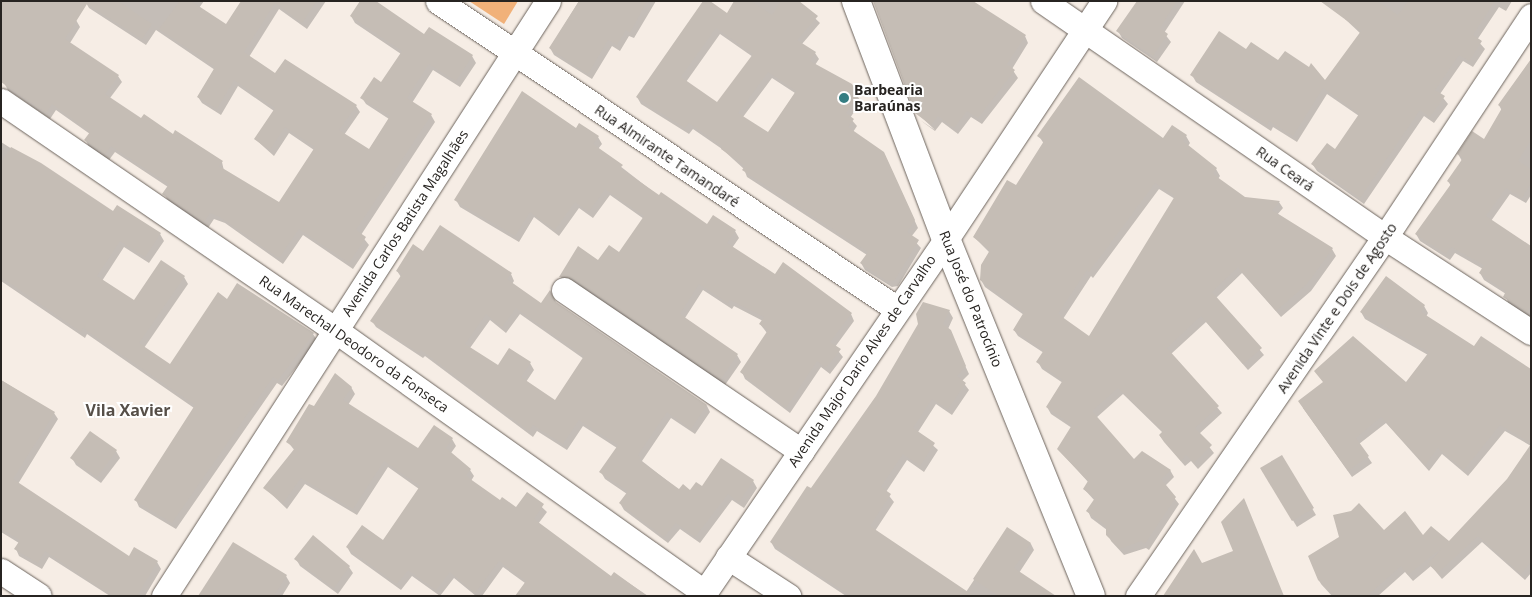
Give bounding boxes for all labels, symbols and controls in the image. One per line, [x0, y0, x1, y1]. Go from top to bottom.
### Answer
place label: Barbearia Baraúnas [854, 82, 923, 114]
marker: Barbearia Baraúnas [838, 92, 850, 104]
street label: Rua Almirante Tamandaré [591, 101, 743, 211]
street label: Avenida Carlos Batista Magalhães [338, 127, 472, 319]
street label: Rua Ceará [1253, 143, 1317, 195]
street label: Avenida Vinte e Dois de Agosto [1274, 220, 1400, 396]
street label: Rua José do Patrocínio [936, 228, 1006, 370]
street label: Avenida Major Dario Alves de Carvalho [785, 252, 939, 470]
street label: Rua Marechal Deodoro da Fonseca [256, 272, 452, 416]
district label: Vila Xavier [85, 400, 171, 420]

